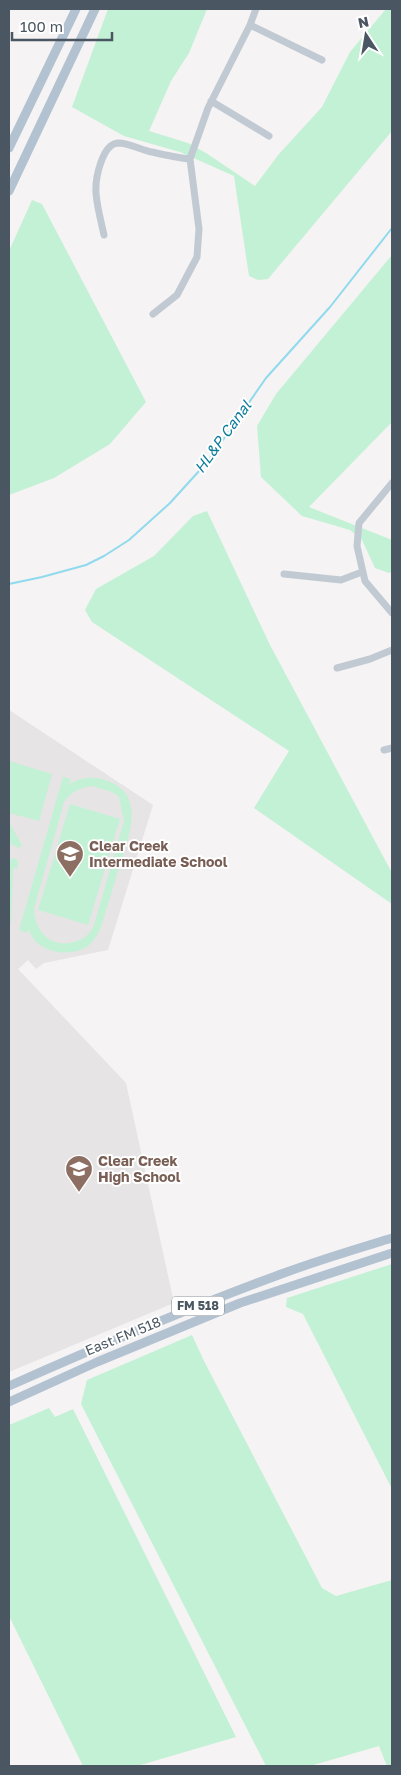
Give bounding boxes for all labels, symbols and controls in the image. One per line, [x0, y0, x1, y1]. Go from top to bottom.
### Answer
scale bar [12, 10, 112, 42]
north arrow [341, 10, 391, 60]
text: N [356, 12, 370, 31]
text: 100 m [20, 17, 63, 35]
water label: HL&P Canal [190, 396, 255, 476]
place label: Clear Creek Intermediate School [89, 837, 228, 870]
school or university icon: Clear Creek Intermediate School [55, 839, 85, 878]
place label: Clear Creek High School [98, 1152, 181, 1185]
school or university icon: Clear Creek High School [64, 1154, 94, 1193]
road number: FM 518 [172, 1296, 224, 1315]
street label: East FM 518 [82, 1313, 163, 1358]

